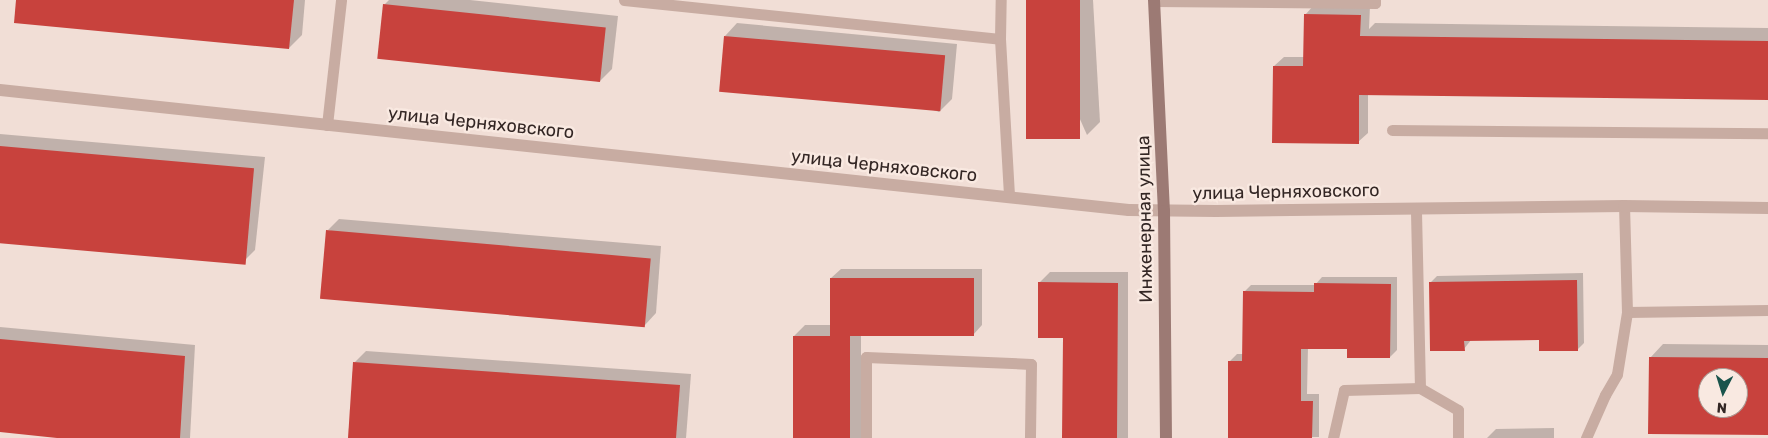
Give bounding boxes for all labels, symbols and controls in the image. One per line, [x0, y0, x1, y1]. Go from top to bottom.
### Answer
street label: улица Черняховского [387, 102, 575, 144]
street label: Инженерная улица [1133, 135, 1157, 303]
street label: улица Черняховского [790, 145, 978, 187]
street label: улица Черняховского [1192, 180, 1380, 204]
north arrow [1698, 368, 1748, 418]
text: N [1716, 399, 1728, 416]

